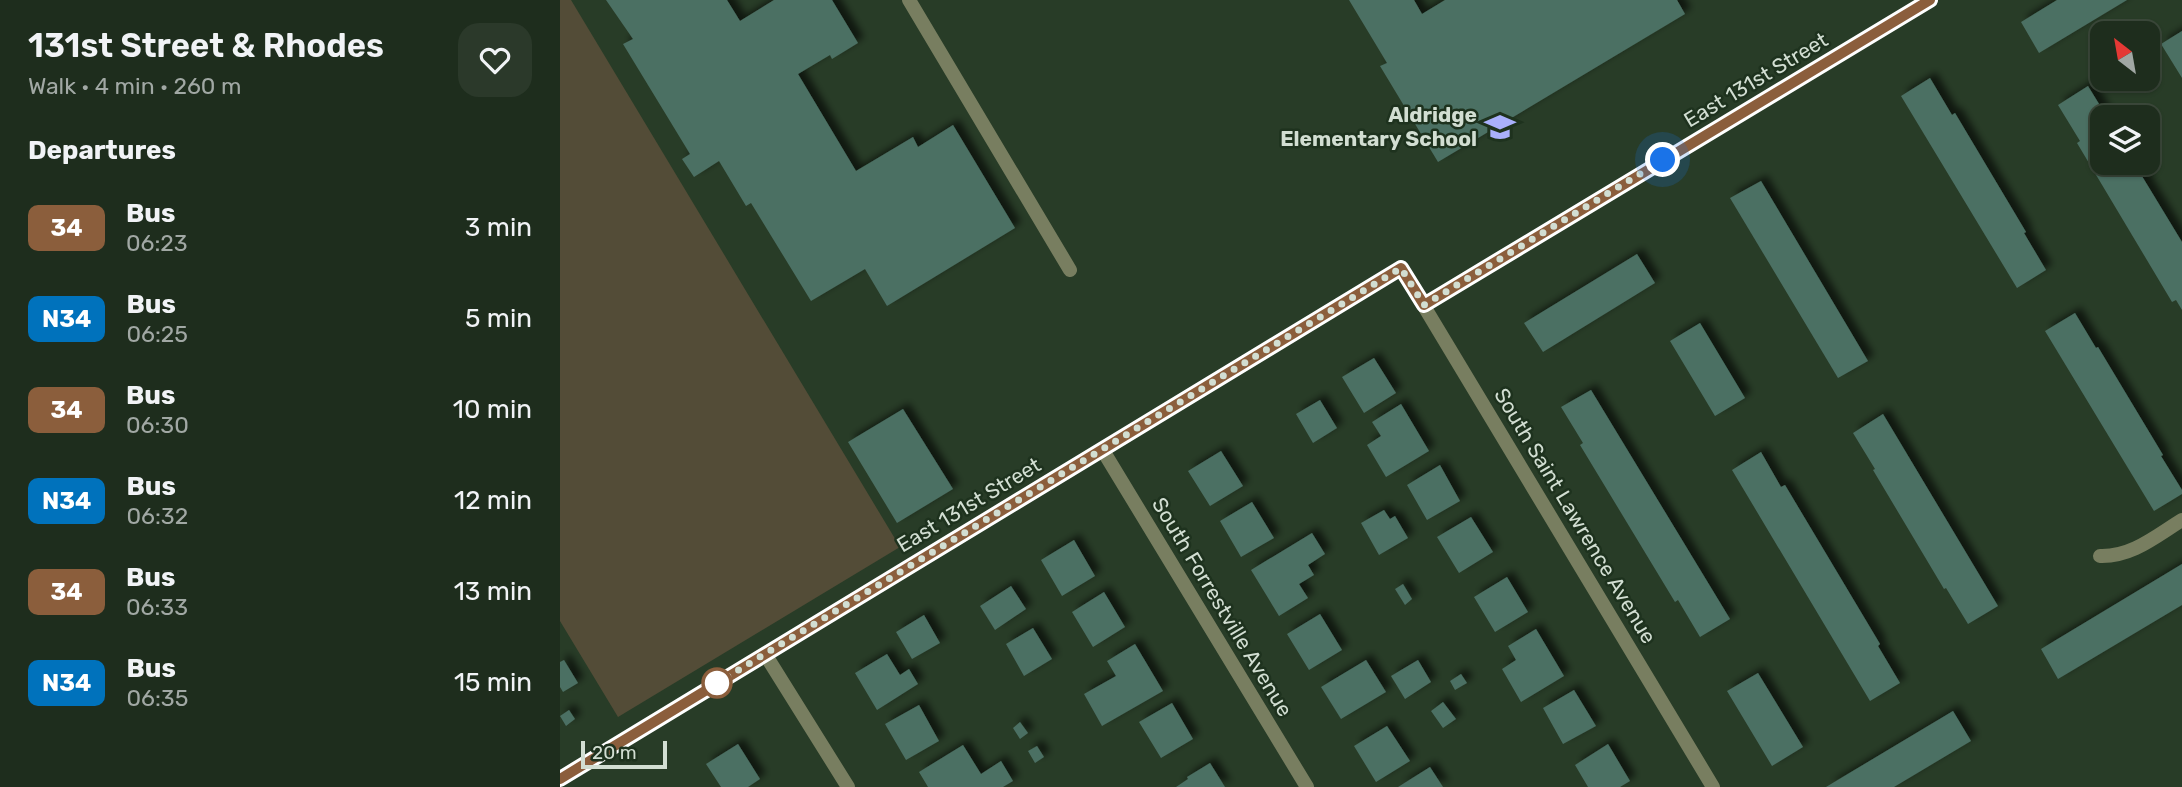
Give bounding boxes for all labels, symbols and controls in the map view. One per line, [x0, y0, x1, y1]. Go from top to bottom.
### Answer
north arrow [2090, 21, 2160, 91]
map controls [2090, 21, 2160, 175]
button: heart [458, 23, 532, 97]
text: 131st Street & Rhodes [28, 26, 384, 65]
street label: East 131st Street [1679, 27, 1832, 132]
text: Walk · 4 min · 260 m [28, 72, 242, 100]
place label: Aldridge Elementary School [1280, 102, 1477, 151]
button: layers [2090, 105, 2160, 175]
school or university icon: Aldridge Elementary School [1483, 110, 1517, 144]
text: Departures [28, 135, 176, 166]
your location [1645, 142, 1680, 177]
text: Bus [126, 198, 175, 229]
text: 3 min [465, 212, 532, 243]
text: 34 [50, 214, 83, 242]
text: 06:23 [126, 229, 188, 257]
text: Bus [126, 289, 176, 320]
text: 5 min [465, 303, 532, 334]
text: N34 [42, 305, 91, 333]
text: 06:25 [126, 320, 188, 348]
text: Bus [126, 380, 175, 411]
street label: South Saint Lawrence Avenue [1489, 383, 1662, 648]
text: 10 min [453, 394, 532, 425]
text: 34 [50, 396, 83, 424]
text: 06:30 [126, 411, 189, 439]
street label: East 131st Street [892, 452, 1045, 557]
text: Bus [126, 471, 176, 502]
text: 12 min [454, 485, 532, 516]
text: N34 [42, 487, 91, 515]
street label: South Forrestville Avenue [1147, 493, 1298, 721]
text: 06:32 [126, 502, 188, 530]
text: Bus [126, 562, 175, 593]
text: 13 min [454, 576, 532, 607]
text: 34 [50, 578, 83, 606]
text: 06:33 [126, 593, 188, 621]
text: Bus [126, 653, 176, 684]
text: 15 min [454, 667, 532, 698]
unlabelled marker [702, 668, 732, 698]
text: N34 [42, 669, 91, 697]
text: 06:35 [126, 684, 188, 712]
scale bar [581, 738, 667, 770]
text: 20 m [592, 741, 637, 764]

